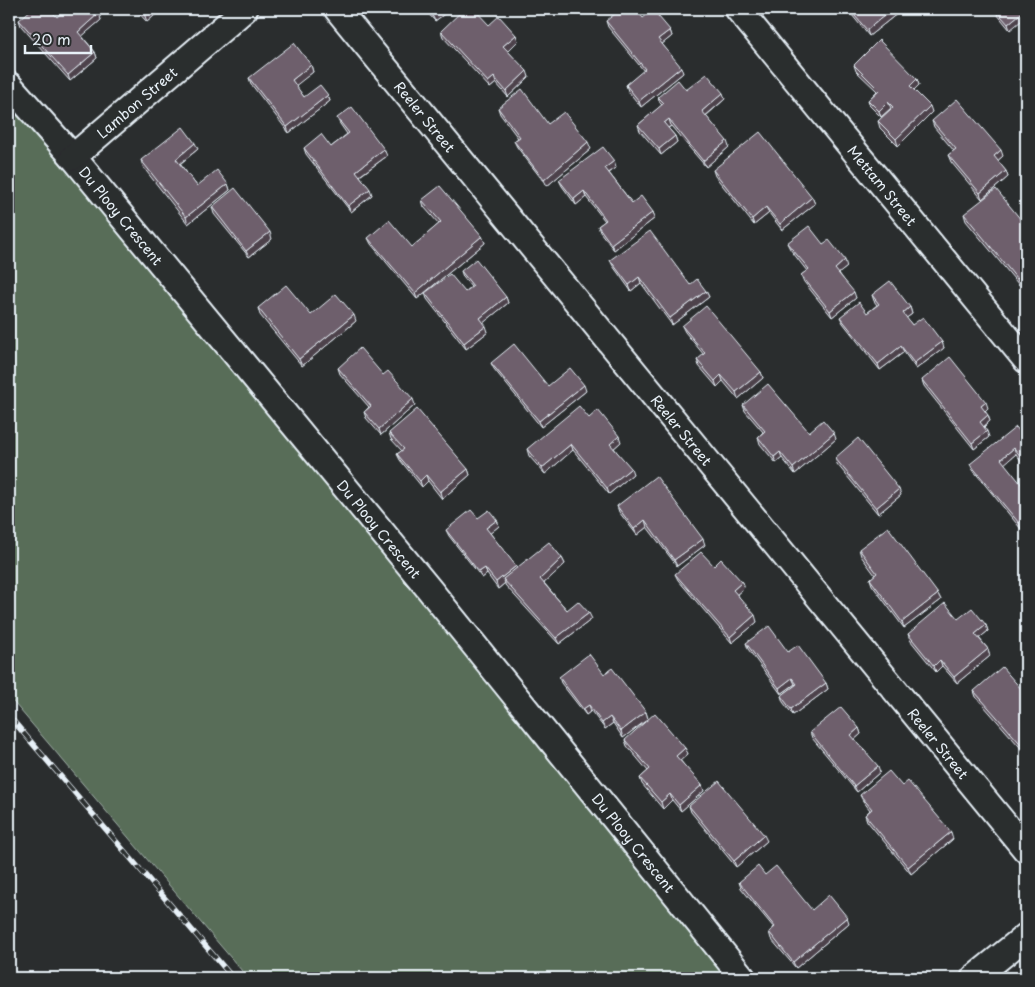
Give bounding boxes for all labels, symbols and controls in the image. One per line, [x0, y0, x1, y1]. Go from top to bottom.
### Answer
scale bar [25, 22, 91, 54]
text: 20 m [32, 27, 71, 50]
street label: Lambon Street [92, 61, 182, 143]
street label: Reeler Street [390, 76, 461, 157]
street label: Mettam Street [843, 140, 922, 230]
street label: Du Plooy Crescent [74, 162, 168, 269]
street label: Reeler Street [646, 390, 717, 470]
street label: Du Plooy Crescent [332, 475, 426, 583]
street label: Reeler Street [903, 703, 974, 783]
street label: Du Plooy Crescent [587, 788, 680, 897]

